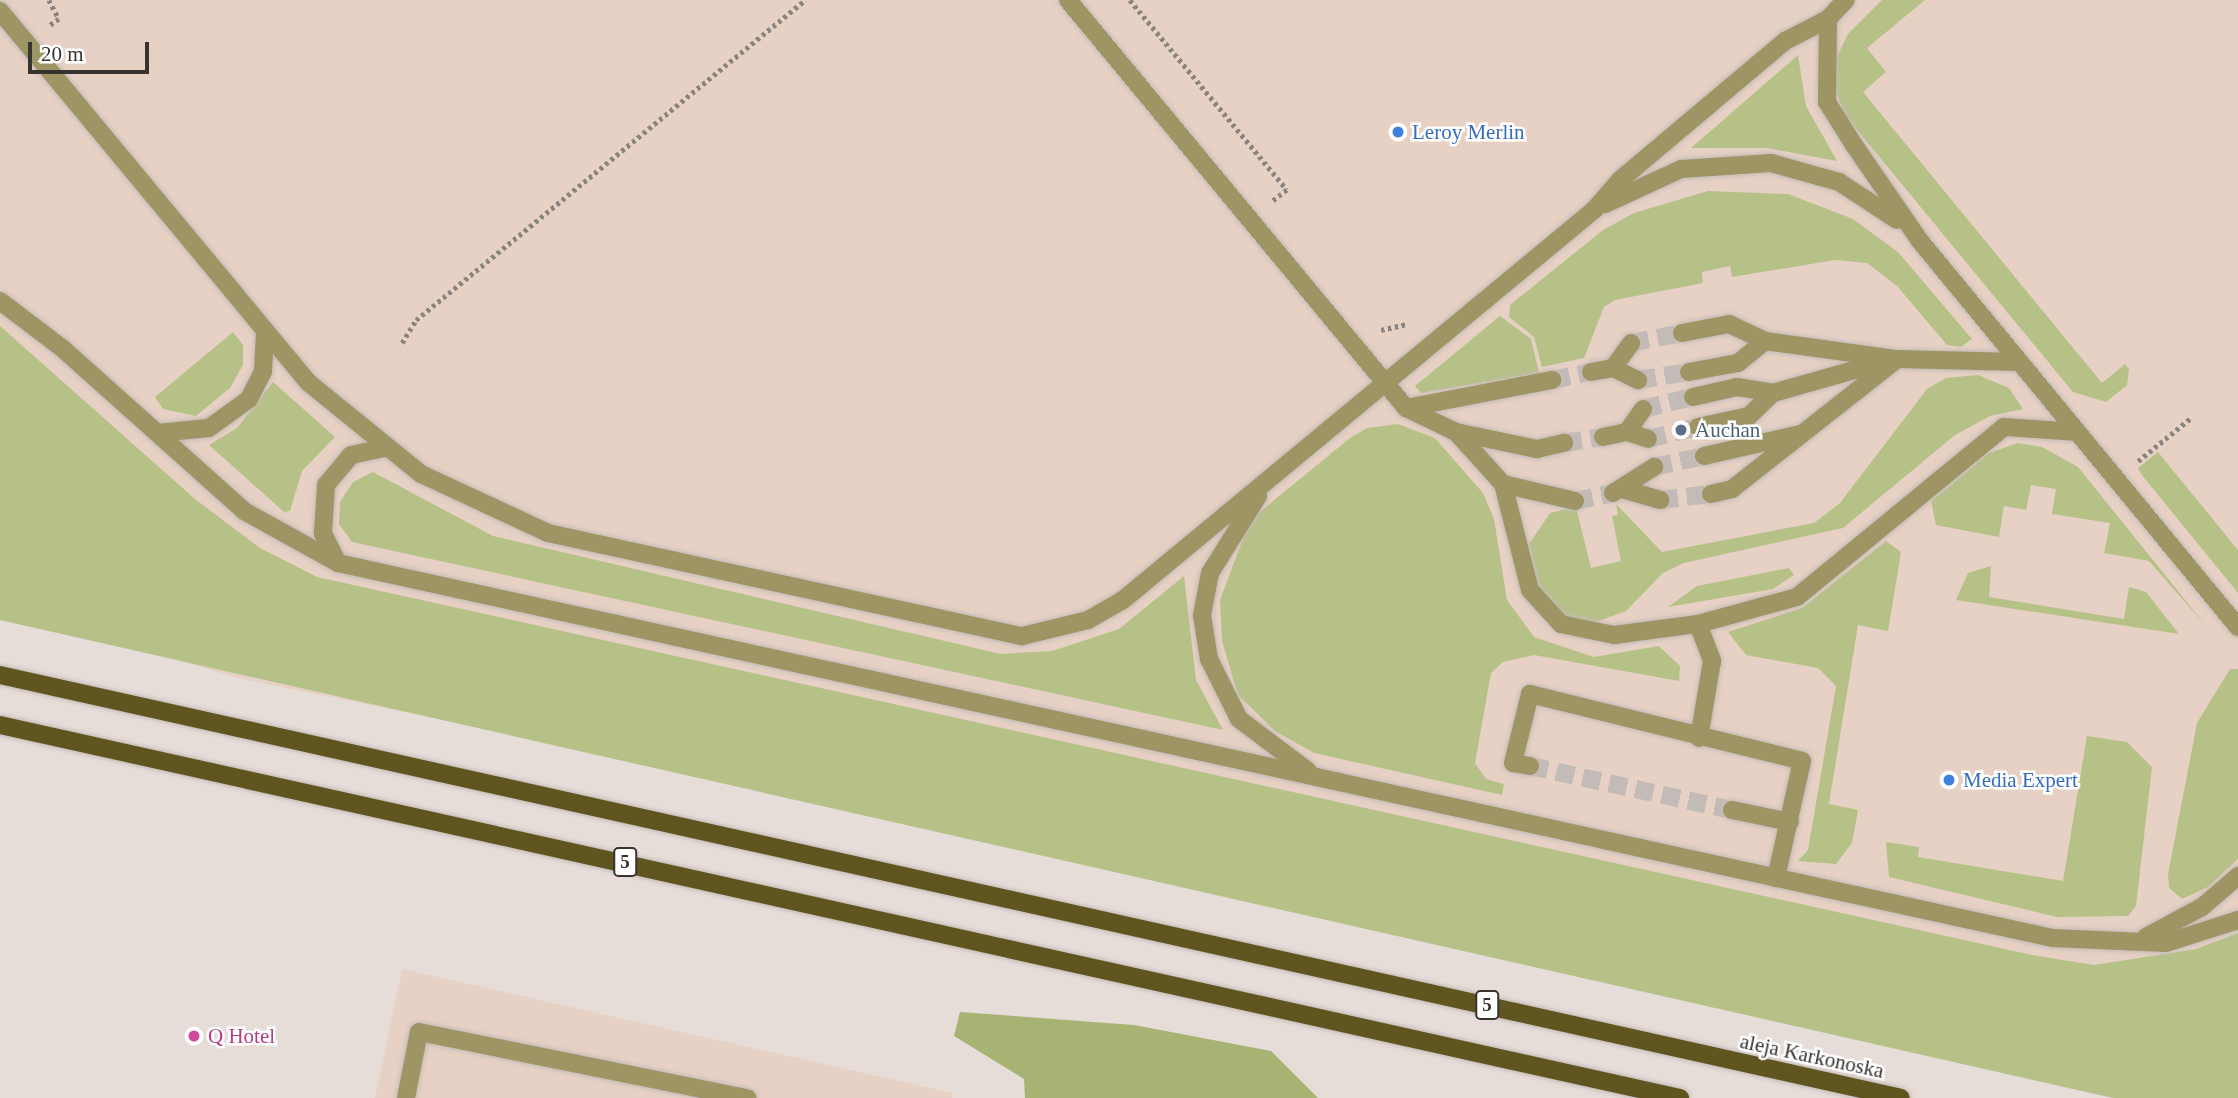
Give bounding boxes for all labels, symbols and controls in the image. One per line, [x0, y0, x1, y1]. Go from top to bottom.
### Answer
scale bar [32, 28, 152, 72]
text: 20 m [41, 42, 84, 66]
place label: Leroy Merlin [1412, 119, 1525, 145]
marker: Leroy Merlin [1390, 124, 1406, 140]
place label: Auchan [1695, 417, 1760, 443]
marker: Auchan [1673, 422, 1689, 438]
place label: Media Expert [1963, 767, 2078, 793]
marker: Media Expert [1941, 772, 1957, 788]
road number: 5 [613, 846, 637, 877]
road number: 5 [1475, 990, 1499, 1021]
place label: Q Hotel [208, 1023, 275, 1049]
marker: Q Hotel [186, 1028, 202, 1044]
street label: aleja Karkonoska [1738, 1028, 1886, 1084]

